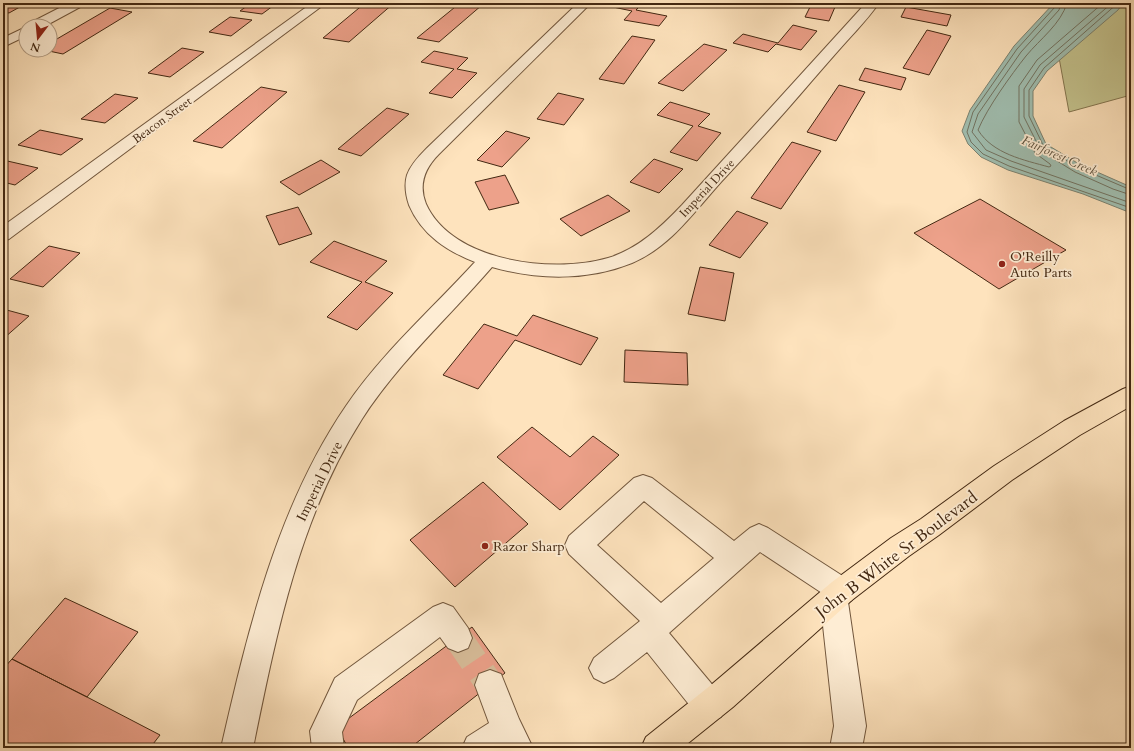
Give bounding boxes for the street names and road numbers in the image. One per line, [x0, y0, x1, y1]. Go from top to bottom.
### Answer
street label: Beacon Street [129, 93, 195, 147]
street label: Imperial Drive [676, 155, 738, 221]
street label: Imperial Drive [292, 438, 347, 524]
street label: John B White Sr Boulevard [808, 486, 982, 625]

